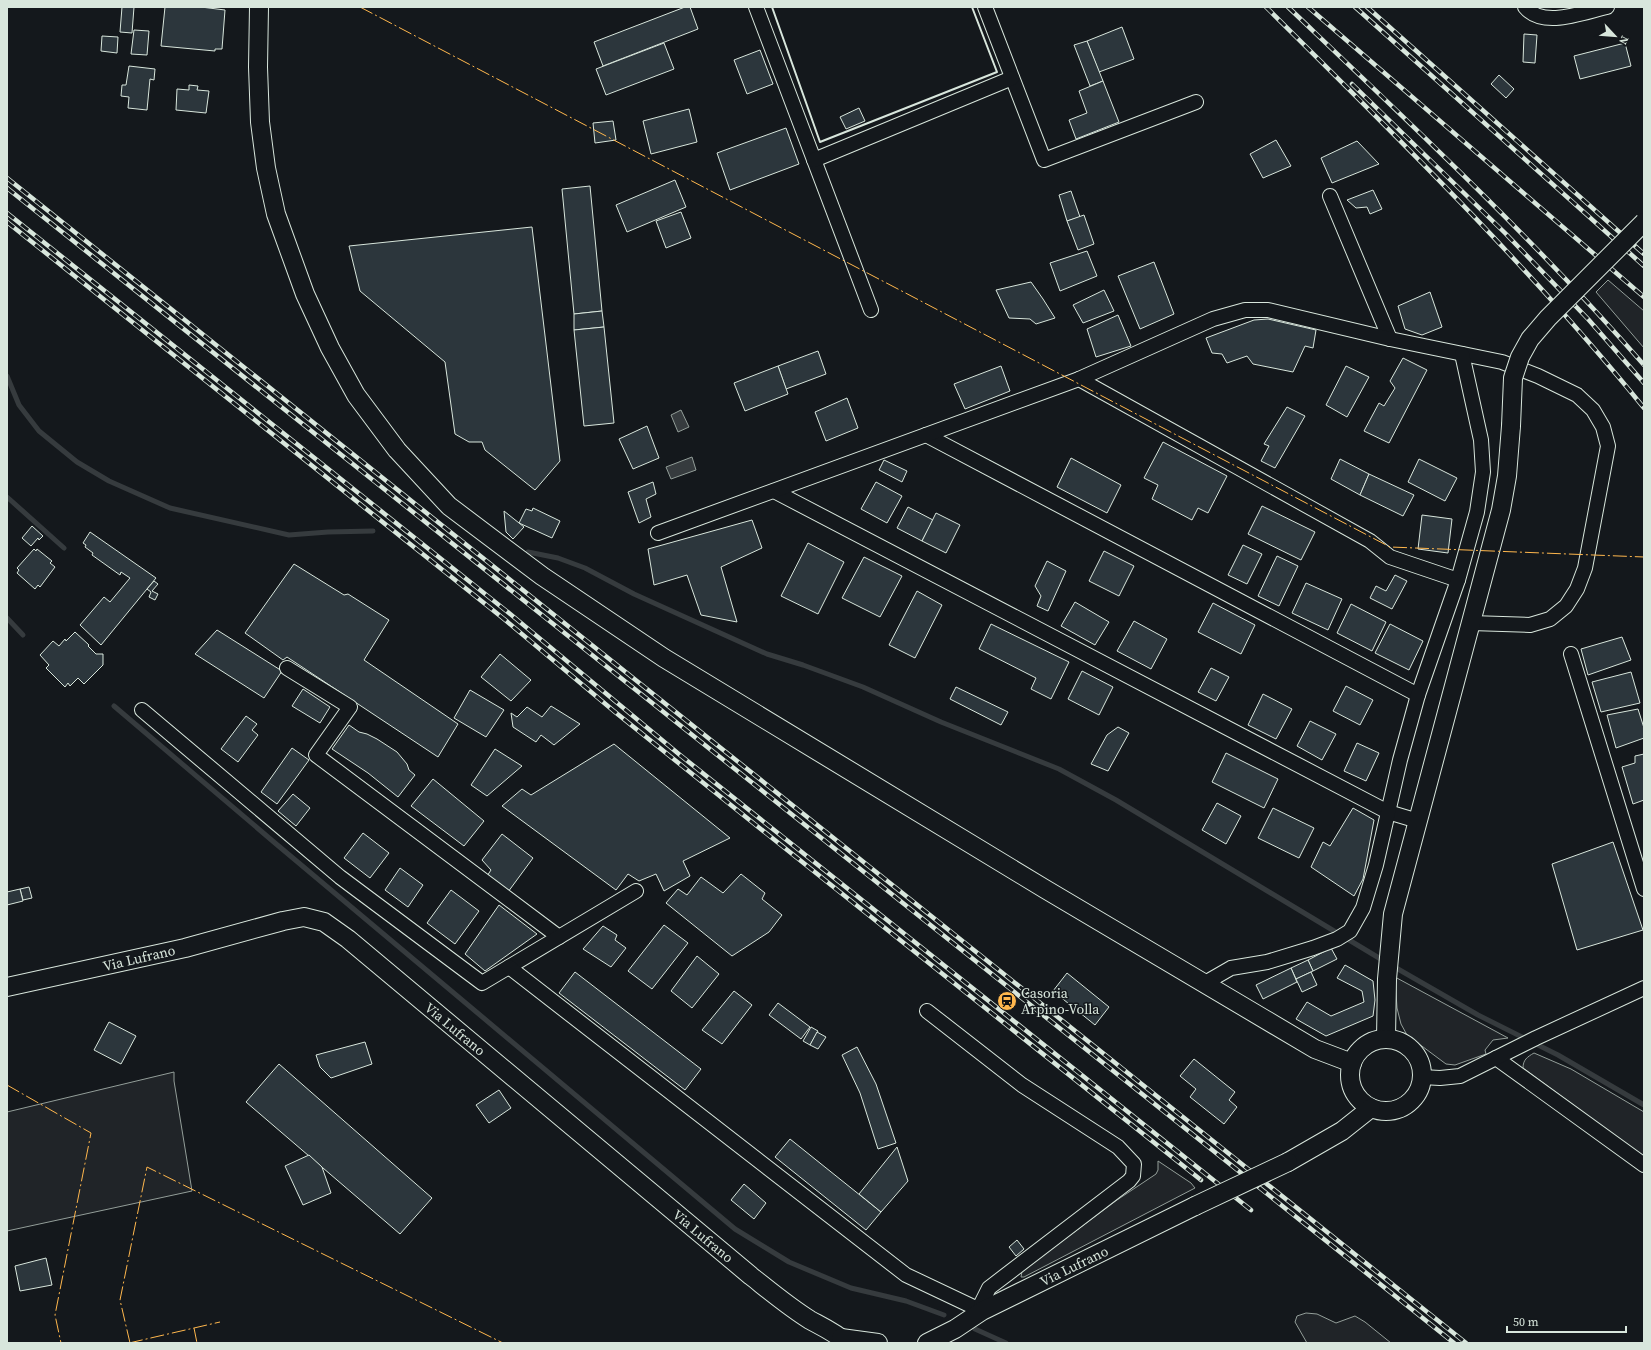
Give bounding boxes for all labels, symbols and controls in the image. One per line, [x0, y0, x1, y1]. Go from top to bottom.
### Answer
north arrow [1595, 16, 1635, 56]
text: N [1615, 33, 1632, 47]
street label: Via Lufrano [101, 940, 177, 976]
place label: Casoria Arpino-Volla [1021, 983, 1100, 1019]
station icon: Casoria Arpino-Volla [996, 990, 1018, 1012]
street label: Via Lufrano [420, 998, 490, 1061]
street label: Via Lufrano [668, 1205, 738, 1268]
street label: Via Lufrano [1036, 1241, 1112, 1291]
scale bar [1507, 1308, 1626, 1334]
text: 50 m [1513, 1314, 1539, 1330]

